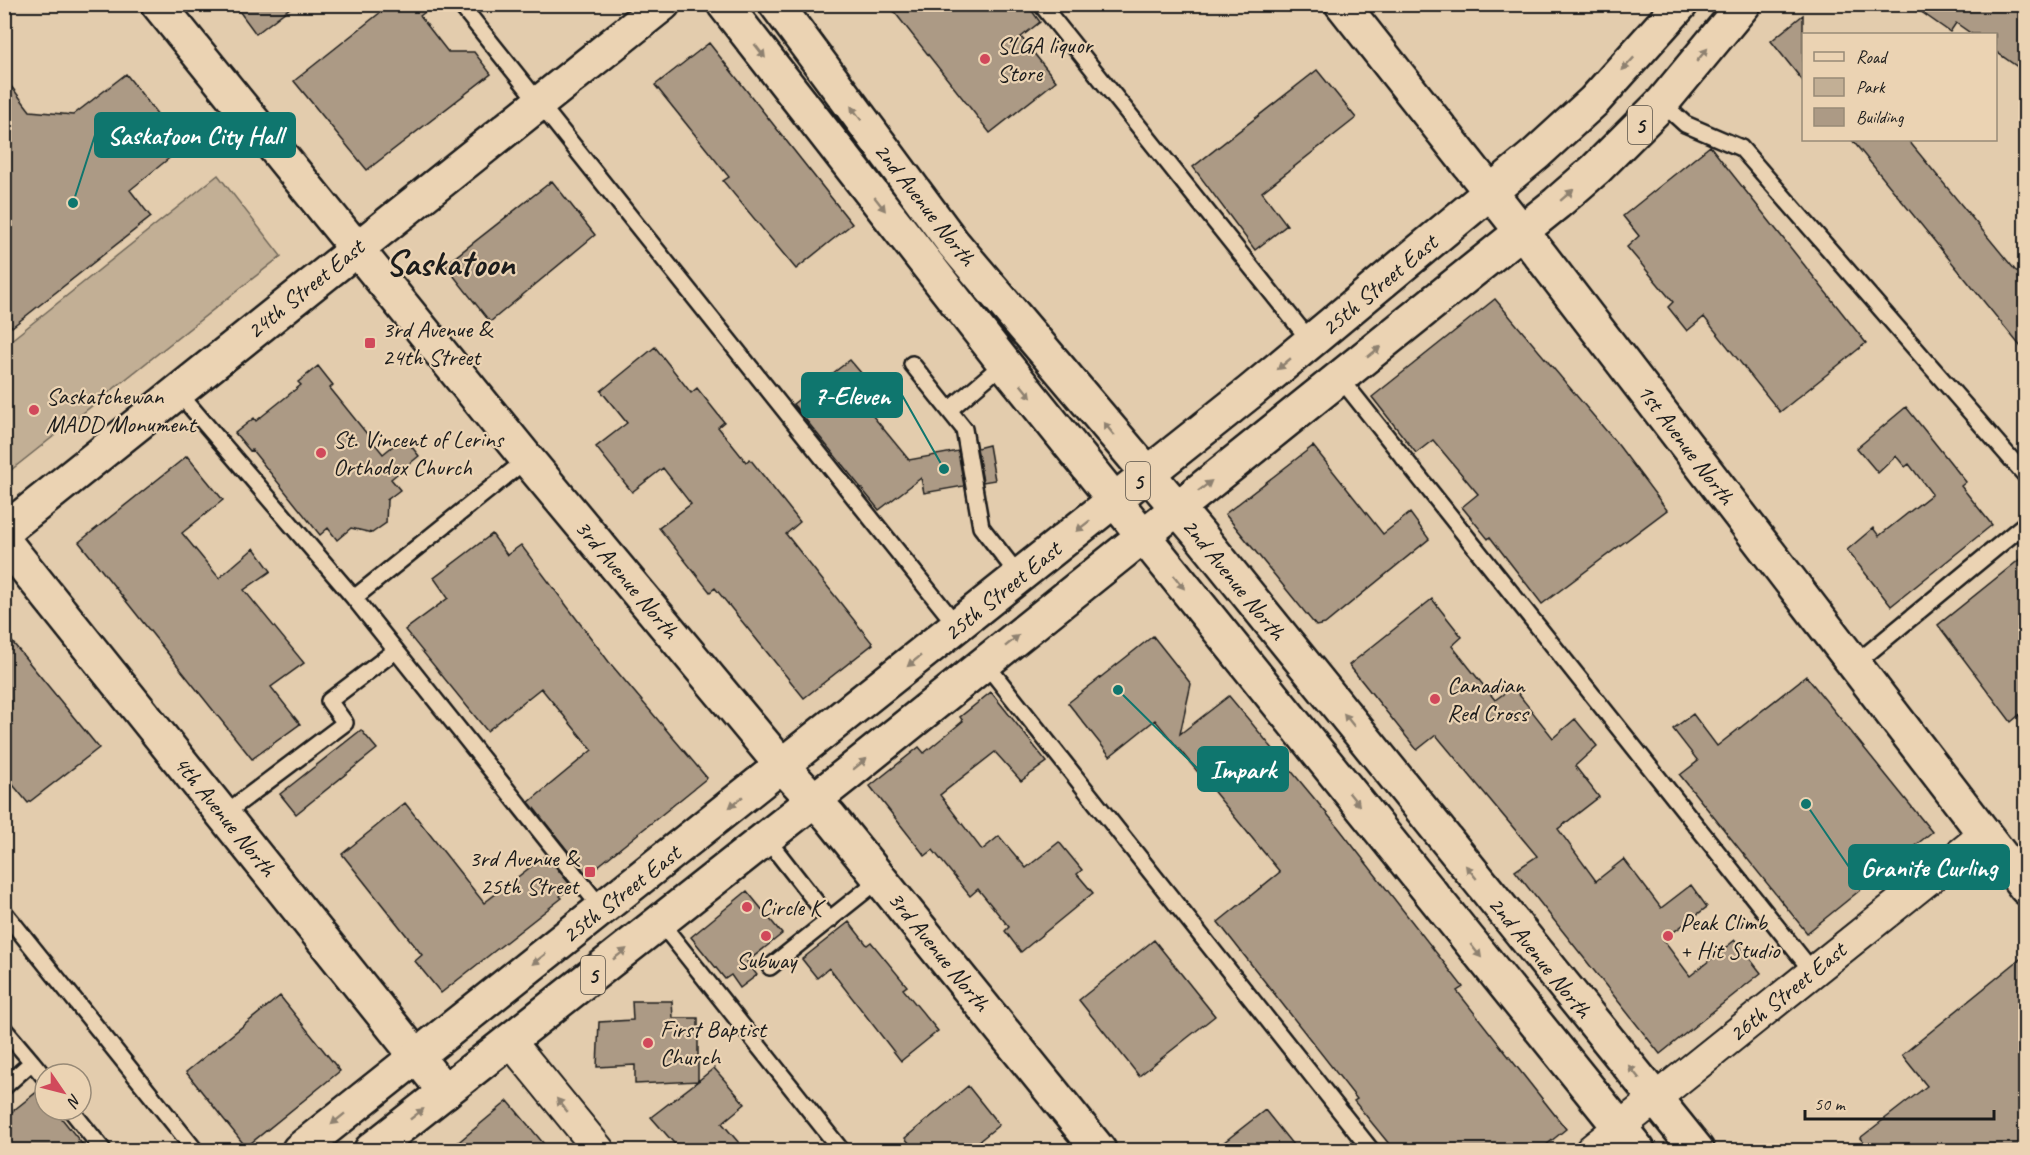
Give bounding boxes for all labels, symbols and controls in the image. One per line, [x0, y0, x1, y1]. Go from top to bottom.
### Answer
place label: SLGA liquor Store [997, 30, 1094, 88]
legend [1802, 33, 1997, 141]
one-way arrow [754, 43, 766, 58]
text: Road [1856, 46, 1889, 68]
one-way arrow [1695, 48, 1708, 63]
marker: SLGA liquor Store [978, 52, 992, 66]
one-way arrow [1622, 56, 1635, 71]
text: Park [1856, 76, 1886, 98]
one-way arrow [850, 105, 862, 121]
road number: 5 [1628, 106, 1652, 144]
text: Building [1856, 106, 1905, 128]
callout: Saskatoon City Hall [95, 113, 295, 157]
text: Saskatoon City Hall [107, 119, 287, 152]
street label: 2nd Avenue North [867, 136, 984, 273]
one-way arrow [1559, 188, 1574, 202]
one-way arrow [874, 197, 886, 212]
street label: 25th Street East [1315, 226, 1445, 342]
street label: 24th Street East [240, 231, 371, 346]
district label: Saskatoon [386, 240, 516, 286]
place label: 3rd Avenue & 24th Street [382, 314, 494, 372]
marker: 3rd Avenue & 24th Street [363, 336, 377, 350]
one-way arrow [1366, 345, 1382, 358]
one-way arrow [1277, 357, 1292, 370]
callout: 7-Eleven [802, 373, 902, 417]
street label: 1st Avenue North [1631, 377, 1743, 512]
text: 7-Eleven [814, 379, 892, 412]
place label: Saskatchewan MADD Monument [46, 381, 198, 439]
one-way arrow [1020, 383, 1033, 399]
marker: Saskatchewan MADD Monument [27, 403, 41, 417]
one-way arrow [1103, 421, 1116, 437]
place label: St. Vincent of Lerins Orthodox Church [333, 424, 505, 482]
marker: St. Vincent of Lerins Orthodox Church [314, 446, 328, 460]
road number: 5 [1126, 462, 1150, 500]
one-way arrow [1197, 480, 1213, 493]
street label: 2nd Avenue North [1176, 512, 1294, 648]
street label: 3rd Avenue North [568, 513, 687, 646]
one-way arrow [1076, 520, 1091, 532]
street label: 25th Street East [937, 533, 1068, 648]
one-way arrow [1172, 574, 1184, 589]
one-way arrow [1004, 635, 1020, 648]
one-way arrow [907, 654, 922, 666]
place label: Canadian Red Cross [1447, 670, 1531, 728]
marker: Canadian Red Cross [1428, 692, 1442, 706]
one-way arrow [1342, 712, 1355, 728]
callout: Impark [1198, 747, 1288, 791]
street label: 4th Avenue North [167, 749, 284, 884]
text: Impark [1210, 753, 1278, 786]
one-way arrow [852, 757, 868, 770]
one-way arrow [1347, 791, 1360, 807]
one-way arrow [728, 796, 744, 809]
street label: 25th Street East [556, 837, 688, 950]
place label: 3rd Avenue & 25th Street [469, 843, 580, 901]
callout: Granite Curling [1849, 845, 2009, 889]
text: Granite Curling [1861, 851, 2000, 884]
one-way arrow [1465, 864, 1478, 880]
marker: 3rd Avenue & 25th Street [583, 865, 597, 879]
street label: 3rd Avenue North [881, 885, 998, 1019]
street label: 2nd Avenue North [1482, 890, 1600, 1026]
place label: Circle K [759, 892, 827, 922]
marker: Circle K [740, 900, 754, 914]
place label: Peak Climb + Hit Studio [1680, 907, 1781, 965]
marker: Subway [759, 929, 773, 943]
marker: Peak Climb + Hit Studio [1661, 929, 1675, 943]
street label: 26th Street East [1722, 934, 1853, 1049]
one-way arrow [1470, 943, 1483, 959]
place label: Subway [736, 945, 798, 975]
one-way arrow [612, 949, 627, 961]
one-way arrow [532, 952, 547, 964]
road number: 5 [581, 956, 605, 994]
place label: First Baptist Church [660, 1014, 768, 1072]
marker: First Baptist Church [641, 1036, 655, 1050]
north arrow [33, 1062, 93, 1122]
one-way arrow [1628, 1065, 1640, 1080]
scale bar [1805, 1083, 1994, 1121]
text: N [62, 1090, 86, 1112]
text: 50 m [1814, 1093, 1847, 1115]
one-way arrow [556, 1098, 569, 1113]
one-way arrow [409, 1108, 425, 1121]
one-way arrow [330, 1113, 345, 1125]

